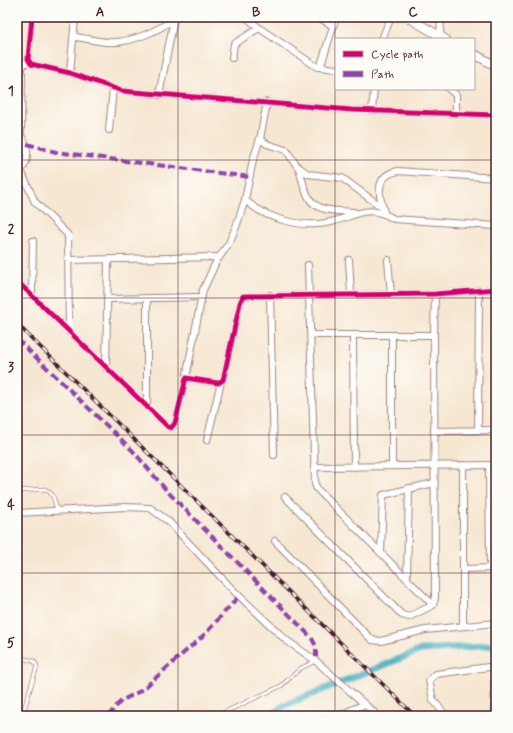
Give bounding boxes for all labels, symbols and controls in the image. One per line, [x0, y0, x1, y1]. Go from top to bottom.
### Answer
text: A [96, 4, 104, 21]
text: B [252, 4, 261, 21]
text: C [408, 4, 418, 21]
legend [335, 38, 475, 90]
text: Cycle path [371, 47, 423, 63]
text: Path [371, 67, 394, 83]
text: 1 [8, 83, 14, 100]
text: 2 [8, 221, 15, 238]
text: 3 [8, 359, 14, 376]
text: 4 [7, 497, 15, 514]
text: 5 [7, 635, 15, 652]

